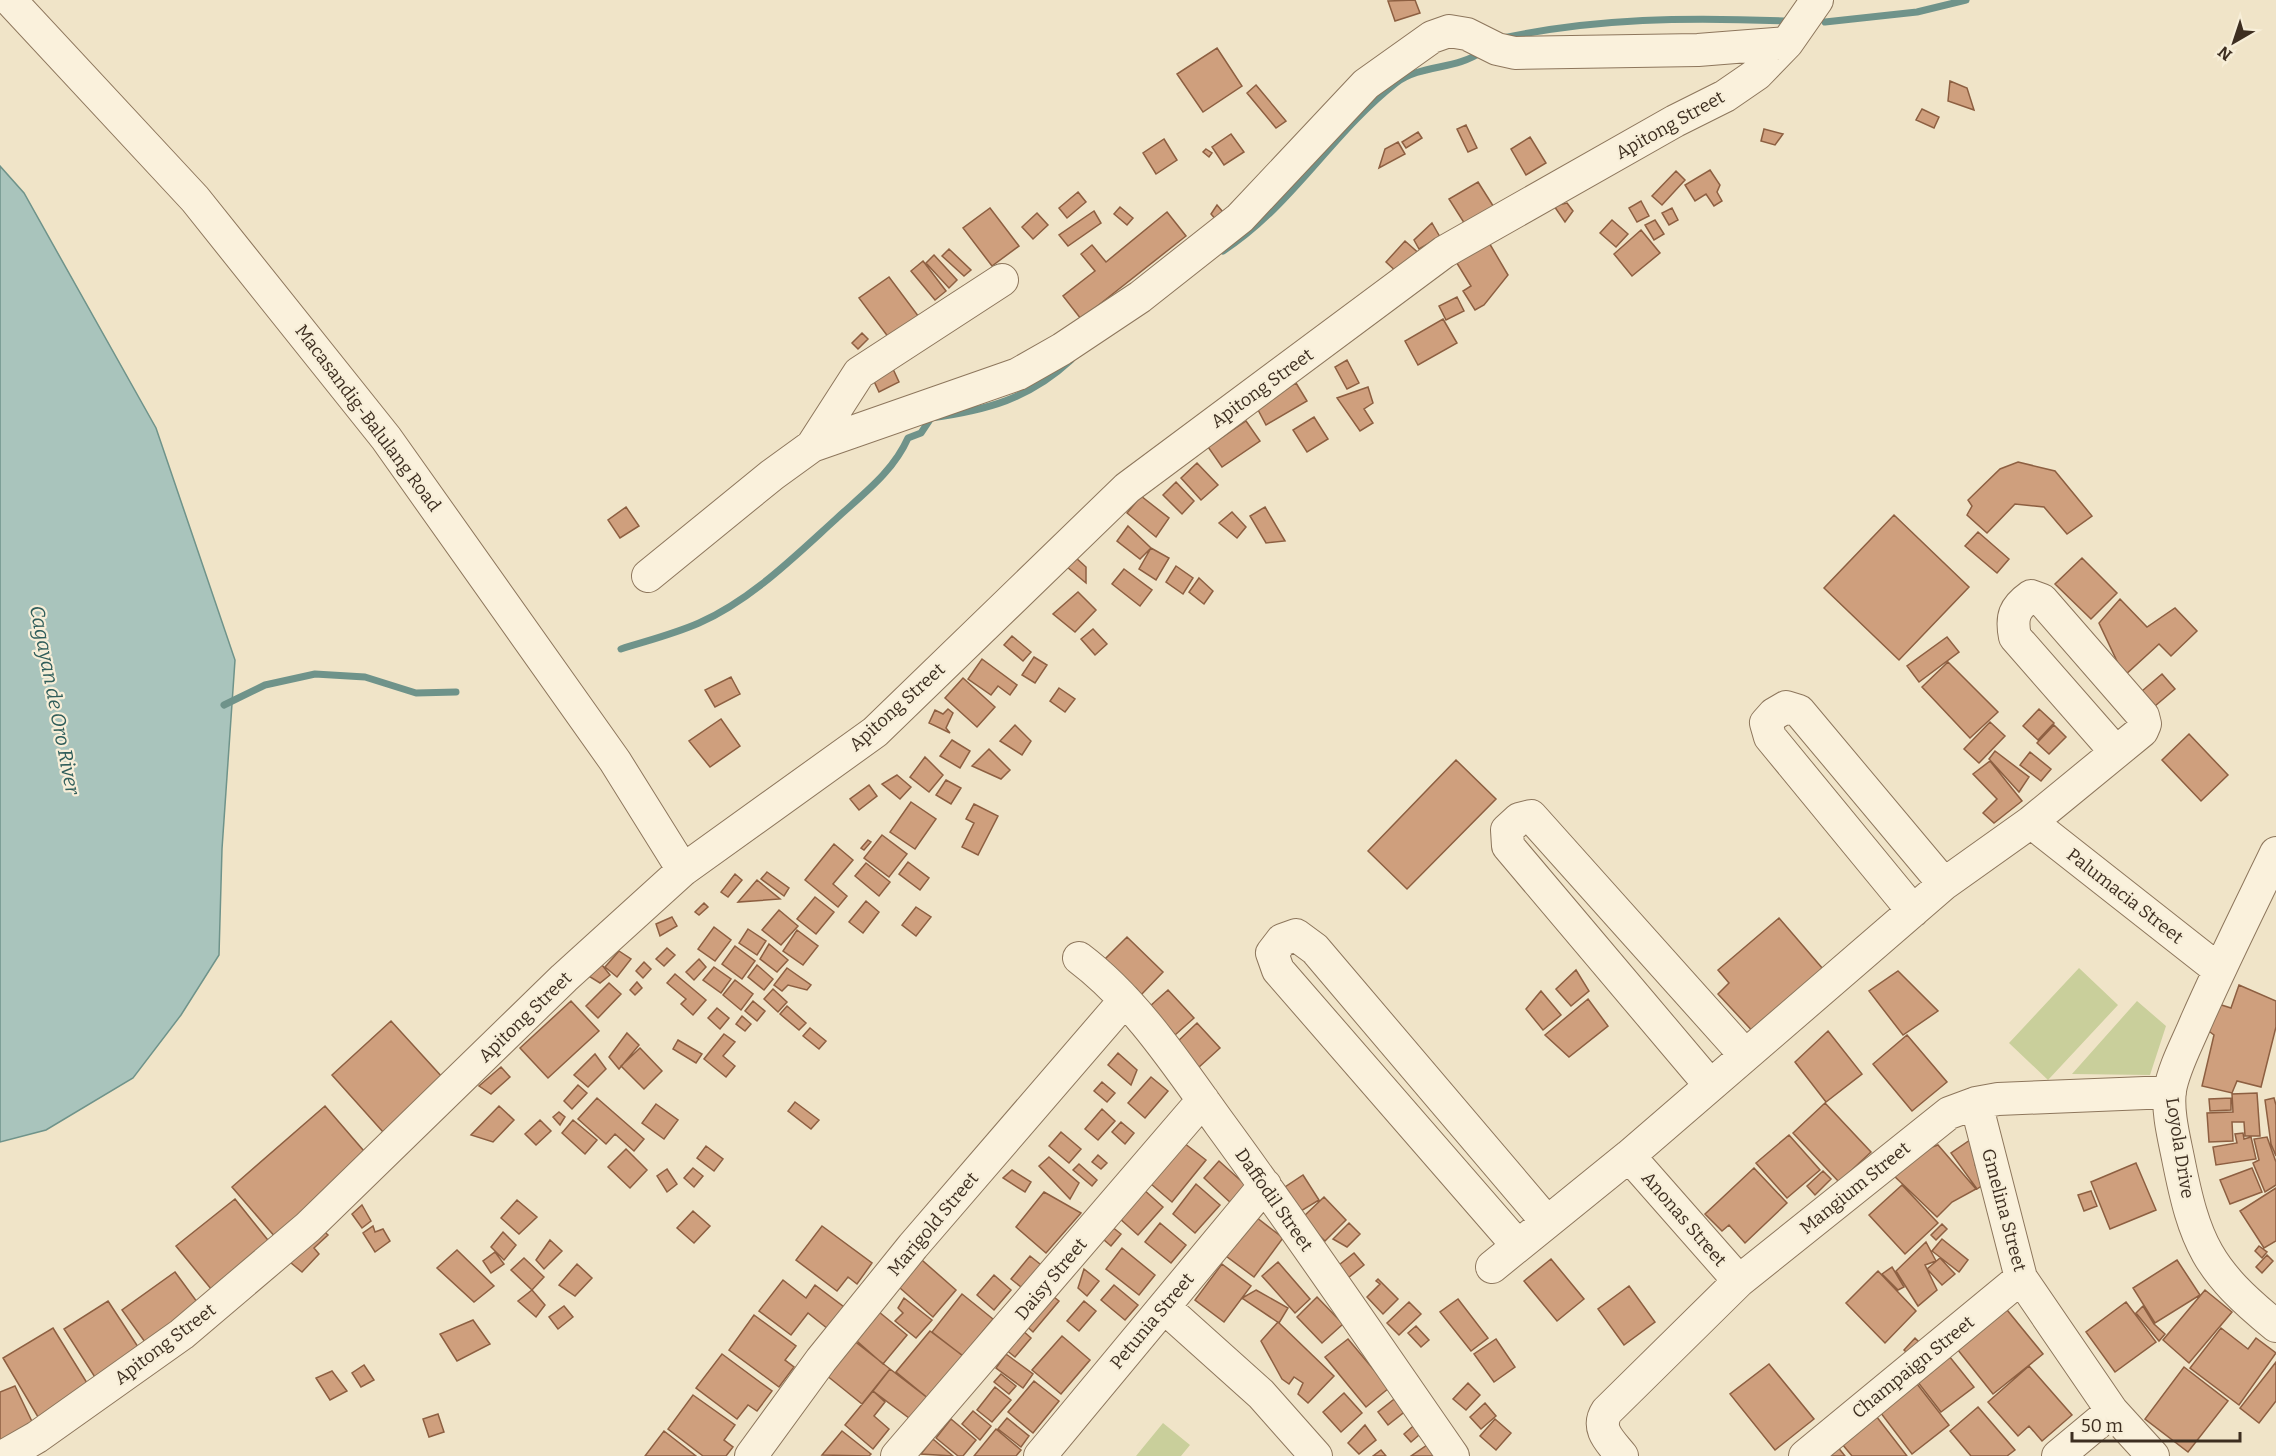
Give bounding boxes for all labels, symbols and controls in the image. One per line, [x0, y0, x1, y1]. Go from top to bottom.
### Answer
north arrow [2204, 12, 2264, 72]
text: N [2214, 42, 2236, 65]
street label: Apitong Street [1612, 86, 1729, 164]
street label: Macasandig-Balulang Road [291, 320, 446, 516]
street label: Apitong Street [1207, 343, 1318, 432]
water label: Cagayan de Oro River [25, 603, 85, 797]
street label: Apitong Street [845, 658, 950, 756]
street label: Palumacia Street [2062, 844, 2188, 949]
street label: Apitong Street [474, 967, 577, 1067]
street label: Loyola Drive [2161, 1096, 2199, 1200]
street label: Mangium Street [1796, 1137, 1915, 1239]
street label: Daffodil Street [1230, 1144, 1318, 1256]
street label: Gmelina Street [1977, 1146, 2031, 1274]
street label: Marigold Street [883, 1167, 983, 1281]
street label: Anonas Street [1637, 1167, 1731, 1271]
street label: Daisy Street [1010, 1233, 1092, 1324]
street label: Petunia Street [1105, 1268, 1199, 1374]
street label: Apitong Street [110, 1299, 220, 1389]
street label: Champaign Street [1847, 1311, 1979, 1423]
scale bar [2072, 1405, 2240, 1443]
text: 50 m [2081, 1415, 2123, 1437]

